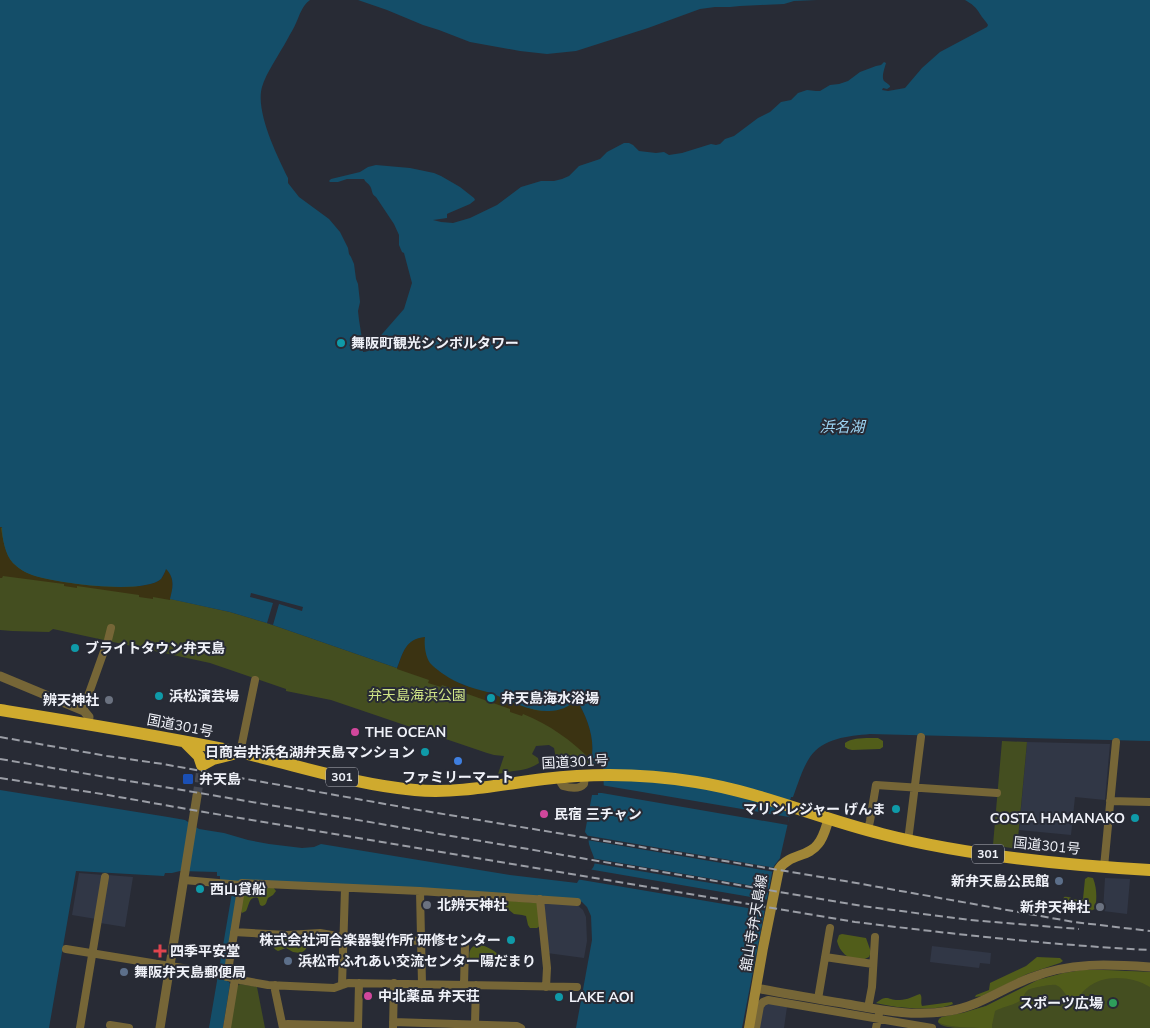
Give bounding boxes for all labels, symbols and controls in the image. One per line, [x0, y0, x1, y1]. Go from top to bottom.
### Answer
place label: 舞阪町観光シンボルタワー [351, 334, 519, 353]
marker: 舞阪町観光シンボルタワー [335, 337, 347, 349]
water label: 浜名湖 [819, 417, 866, 437]
place label: ブライトタウン弁天島 [85, 639, 225, 658]
marker: ブライトタウン弁天島 [69, 642, 81, 654]
park label: 弁天島海浜公園 [368, 686, 466, 705]
place label: 浜松演芸場 [169, 687, 239, 706]
place label: 弁天島海水浴場 [501, 689, 599, 708]
marker: 浜松演芸場 [153, 690, 165, 702]
place label: 辨天神社 [43, 691, 99, 710]
marker: 弁天島海水浴場 [485, 692, 497, 704]
marker: 辨天神社 [103, 694, 115, 706]
street label: 国道301号 [145, 710, 215, 742]
place label: THE OCEAN [365, 723, 446, 742]
marker: THE OCEAN [349, 726, 361, 738]
place label: 日商岩井浜名湖弁天島マンション [205, 743, 415, 762]
marker: 日商岩井浜名湖弁天島マンション [419, 746, 431, 758]
street label: 国道301号 [541, 751, 609, 773]
marker: ファミリーマート [452, 755, 464, 767]
road number: 301 [326, 768, 358, 786]
place label: ファミリーマート [402, 768, 514, 787]
place label: 弁天島 [199, 770, 241, 789]
marker: 弁天島 [181, 772, 195, 786]
place label: マリンレジャー げんま [743, 800, 886, 819]
marker: マリンレジャー げんま [890, 803, 902, 815]
place label: 民宿 三チャン [554, 805, 642, 824]
marker: 民宿 三チャン [538, 808, 550, 820]
place label: COSTA HAMANAKO [990, 809, 1125, 828]
marker: COSTA HAMANAKO [1129, 812, 1141, 824]
street label: 国道301号 [1013, 833, 1081, 859]
road number: 301 [972, 844, 1004, 864]
place label: 新弁天島公民館 [951, 872, 1049, 891]
street label: 舘山寺弁天島線 [736, 873, 772, 973]
marker: 新弁天島公民館 [1053, 875, 1065, 887]
place label: 西山貸船 [210, 880, 266, 899]
marker: 西山貸船 [194, 883, 206, 895]
place label: 北辨天神社 [437, 896, 507, 915]
place label: 新弁天神社 [1020, 898, 1090, 917]
marker: 北辨天神社 [421, 899, 433, 911]
marker: 新弁天神社 [1094, 901, 1106, 913]
place label: 株式会社河合楽器製作所 研修センター [259, 931, 501, 950]
marker: 株式会社河合楽器製作所 研修センター [505, 934, 517, 946]
place label: 四季平安堂 [170, 942, 240, 961]
marker: 四季平安堂 [154, 945, 166, 957]
place label: 浜松市ふれあい交流センター陽だまり [298, 952, 536, 971]
marker: 浜松市ふれあい交流センター陽だまり [282, 955, 294, 967]
place label: 舞阪弁天島郵便局 [134, 963, 246, 982]
marker: 舞阪弁天島郵便局 [118, 966, 130, 978]
place label: 中北薬品 弁天荘 [378, 987, 480, 1006]
place label: LAKE AOI [569, 988, 634, 1007]
marker: 中北薬品 弁天荘 [362, 990, 374, 1002]
marker: LAKE AOI [553, 991, 565, 1003]
place label: スポーツ広場 [1019, 994, 1103, 1013]
marker: スポーツ広場 [1107, 997, 1119, 1009]

